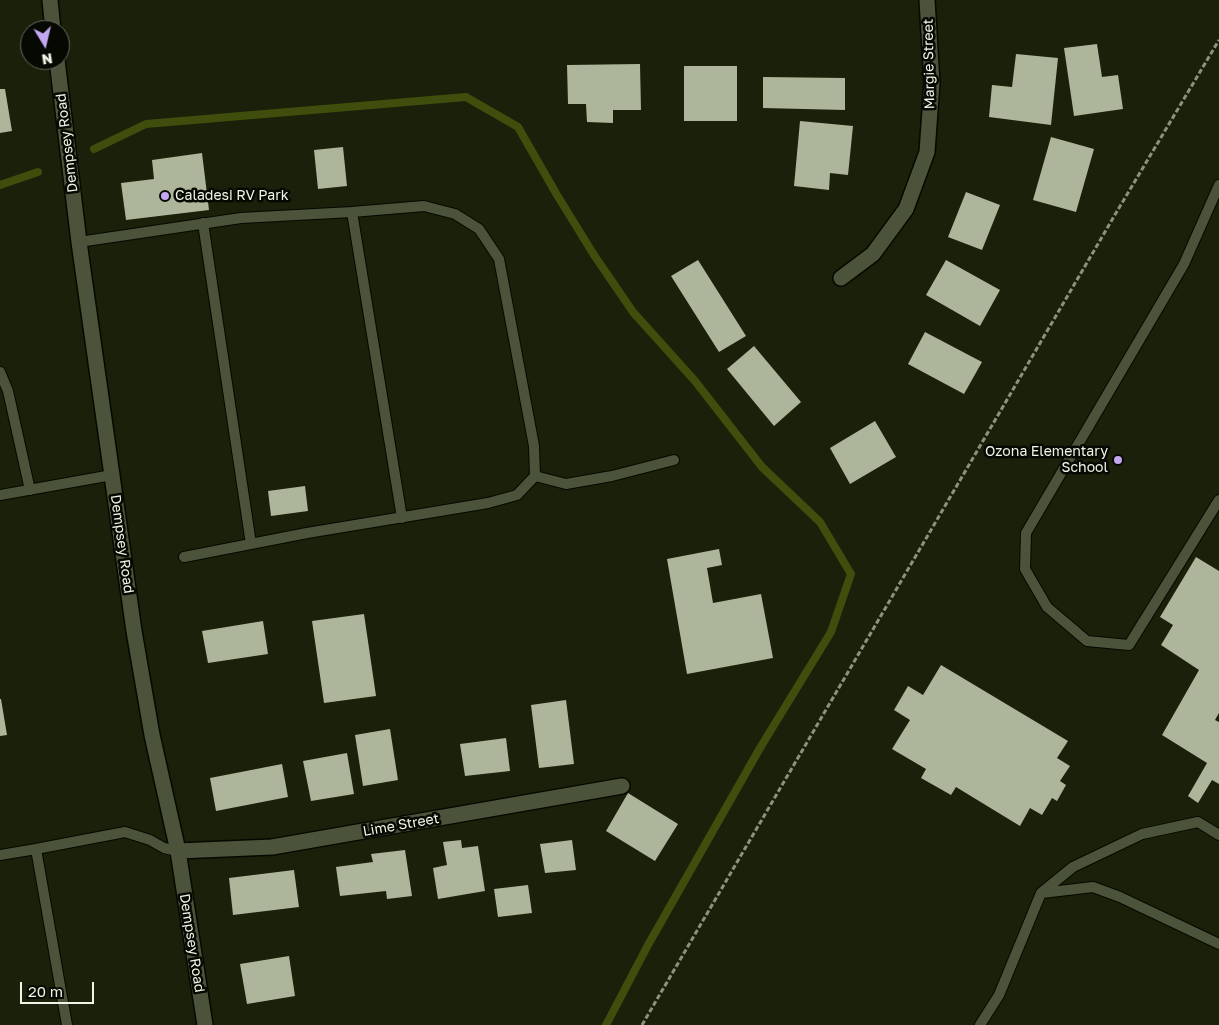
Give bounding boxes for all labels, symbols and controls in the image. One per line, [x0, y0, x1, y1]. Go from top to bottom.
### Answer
street label: Margie Street [920, 19, 938, 109]
north arrow [20, 20, 70, 70]
text: N [41, 50, 54, 69]
street label: Dempsey Road [53, 92, 81, 194]
place label: Caladesi RV Park [175, 188, 289, 204]
marker: Caladesi RV Park [159, 190, 171, 202]
place label: Ozona Elementary School [985, 444, 1108, 477]
marker: Ozona Elementary School [1112, 454, 1124, 466]
street label: Dempsey Road [107, 493, 137, 595]
street label: Lime Street [362, 810, 440, 840]
street label: Dempsey Road [176, 892, 208, 994]
scale bar [22, 972, 96, 1004]
text: 20 m [28, 982, 63, 1000]

